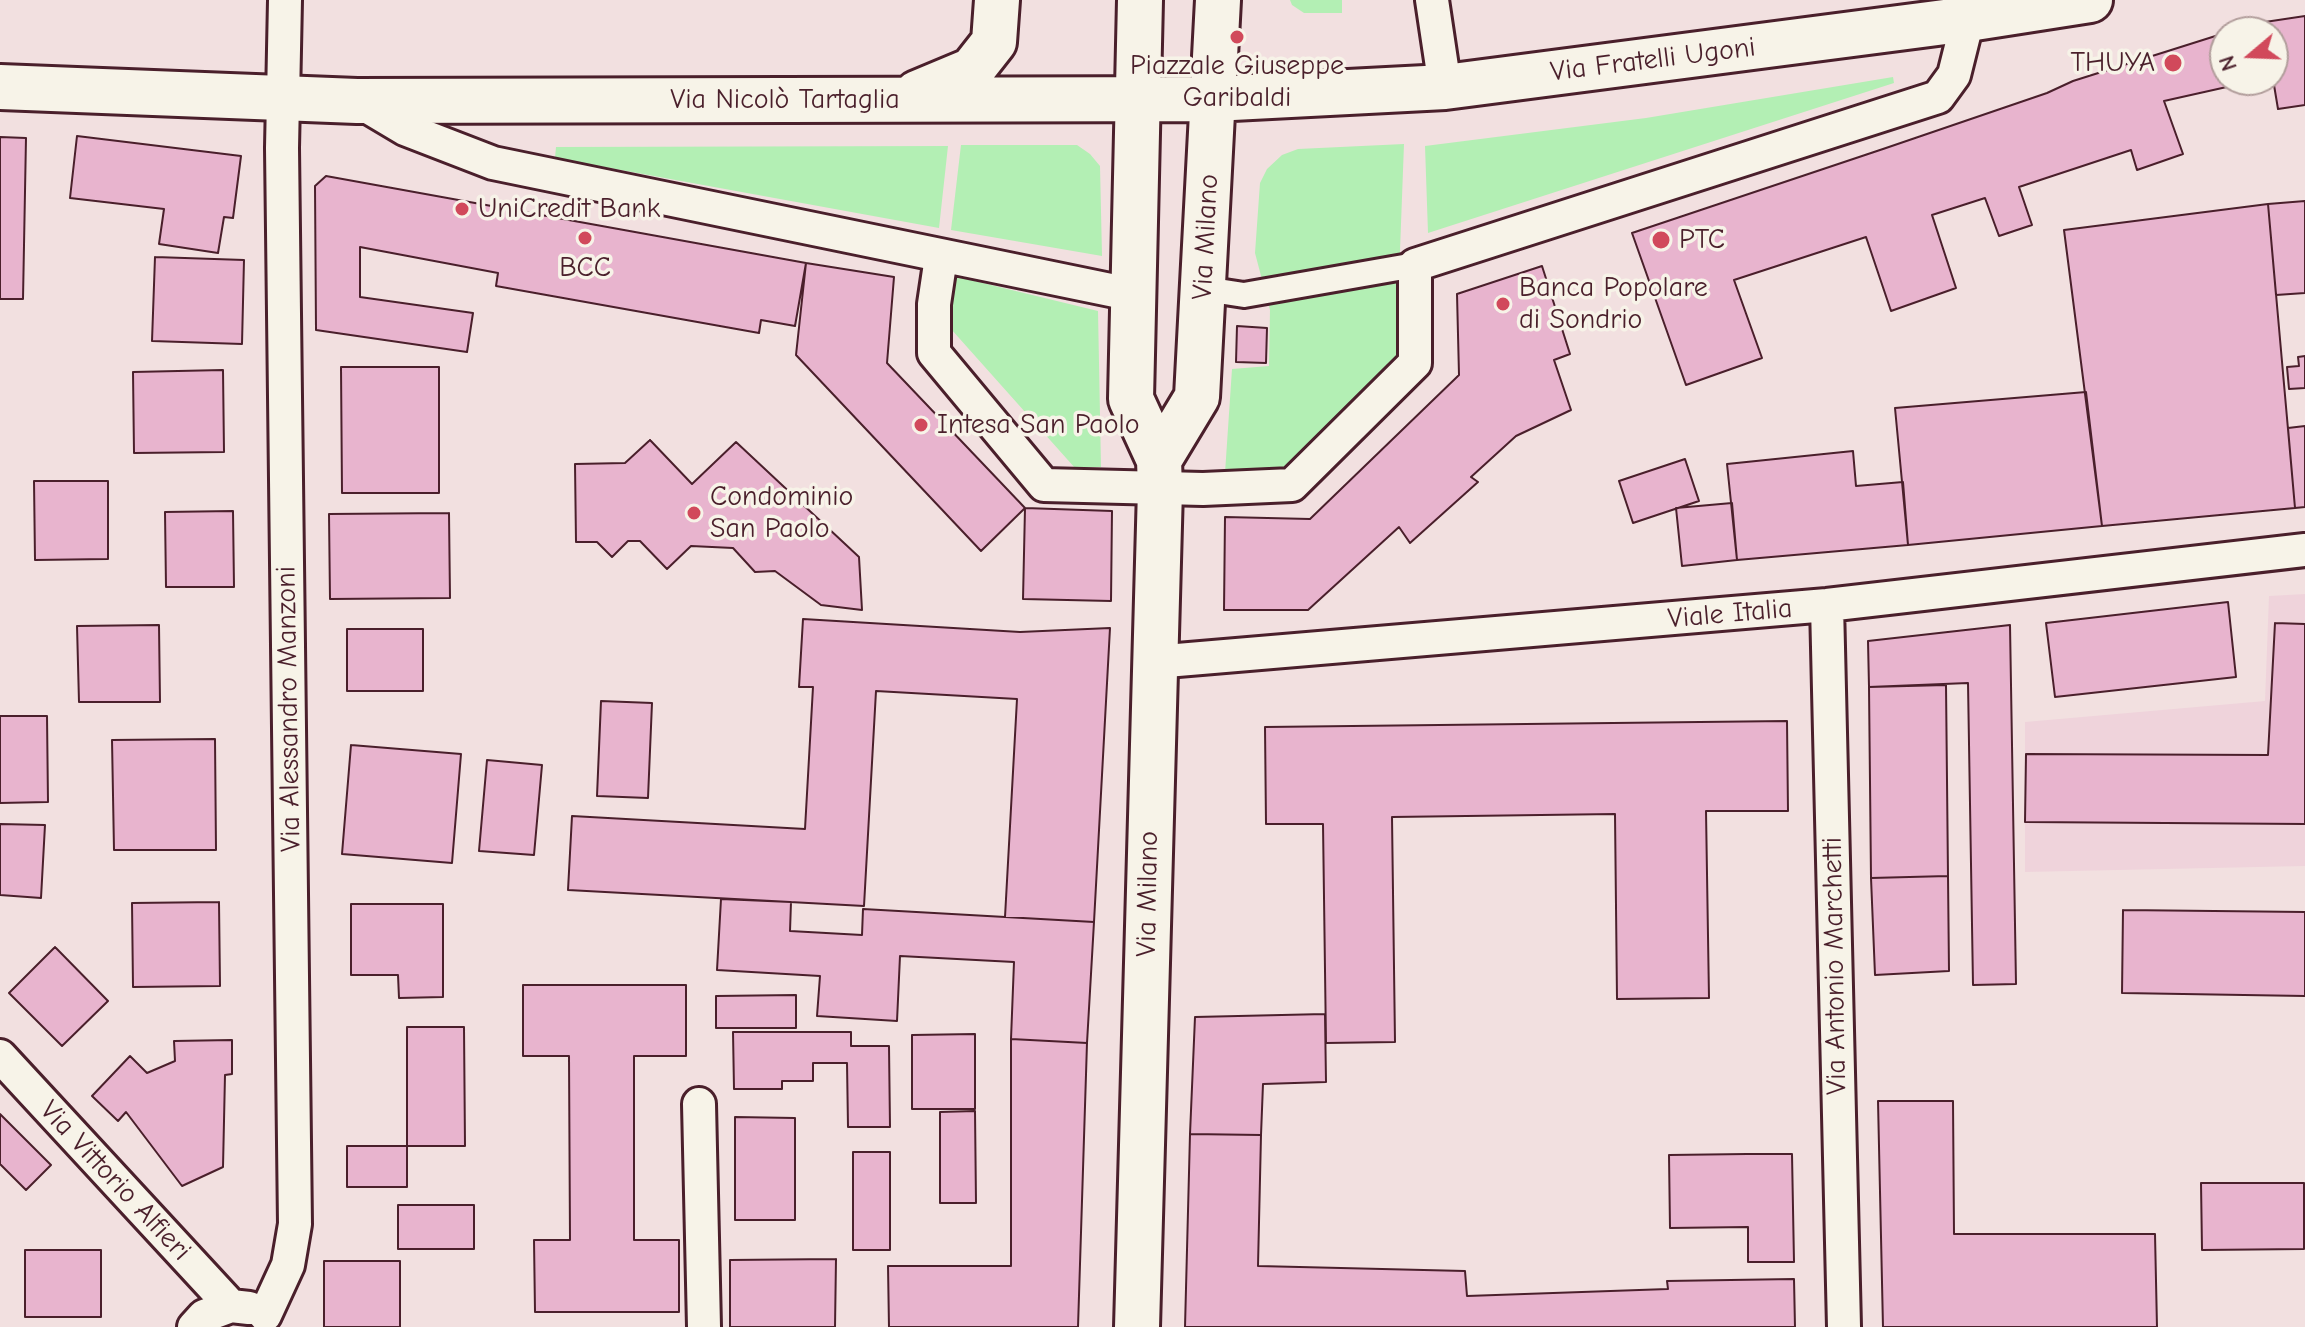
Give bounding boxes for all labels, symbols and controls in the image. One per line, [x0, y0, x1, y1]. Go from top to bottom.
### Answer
north arrow [2209, 16, 2289, 96]
marker: Piazzale Giuseppe Garibaldi [1228, 28, 1246, 46]
street label: Via Fratelli Ugoni [1549, 31, 1757, 89]
place label: THUYA [2070, 46, 2155, 80]
place label: Piazzale Giuseppe Garibaldi [1130, 49, 1344, 115]
marker: THUYA [2162, 52, 2184, 74]
text: N [2214, 52, 2243, 74]
street label: Via Nicolò Tartaglia [670, 83, 900, 117]
street label: Via Milano [1186, 173, 1226, 301]
place label: UniCredit Bank [478, 192, 660, 226]
marker: UniCredit Bank [453, 200, 471, 218]
place label: PTC [1679, 223, 1725, 257]
marker: BCC [576, 229, 594, 247]
marker: PTC [1650, 229, 1672, 251]
place label: BCC [559, 251, 611, 285]
place label: Banca Popolare di Sondrio [1519, 271, 1708, 337]
marker: Banca Popolare di Sondrio [1494, 295, 1512, 313]
place label: Intesa San Paolo [937, 408, 1139, 442]
marker: Intesa San Paolo [912, 416, 930, 434]
place label: Condominio San Paolo [710, 480, 853, 546]
marker: Condominio San Paolo [685, 504, 703, 522]
street label: Via Alessandro Manzoni [270, 566, 308, 852]
street label: Viale Italia [1666, 592, 1794, 636]
street label: Via Milano [1130, 831, 1166, 957]
street label: Via Antonio Marchetti [1816, 837, 1854, 1095]
street label: Via Vittorio Alfieri [32, 1094, 198, 1268]

